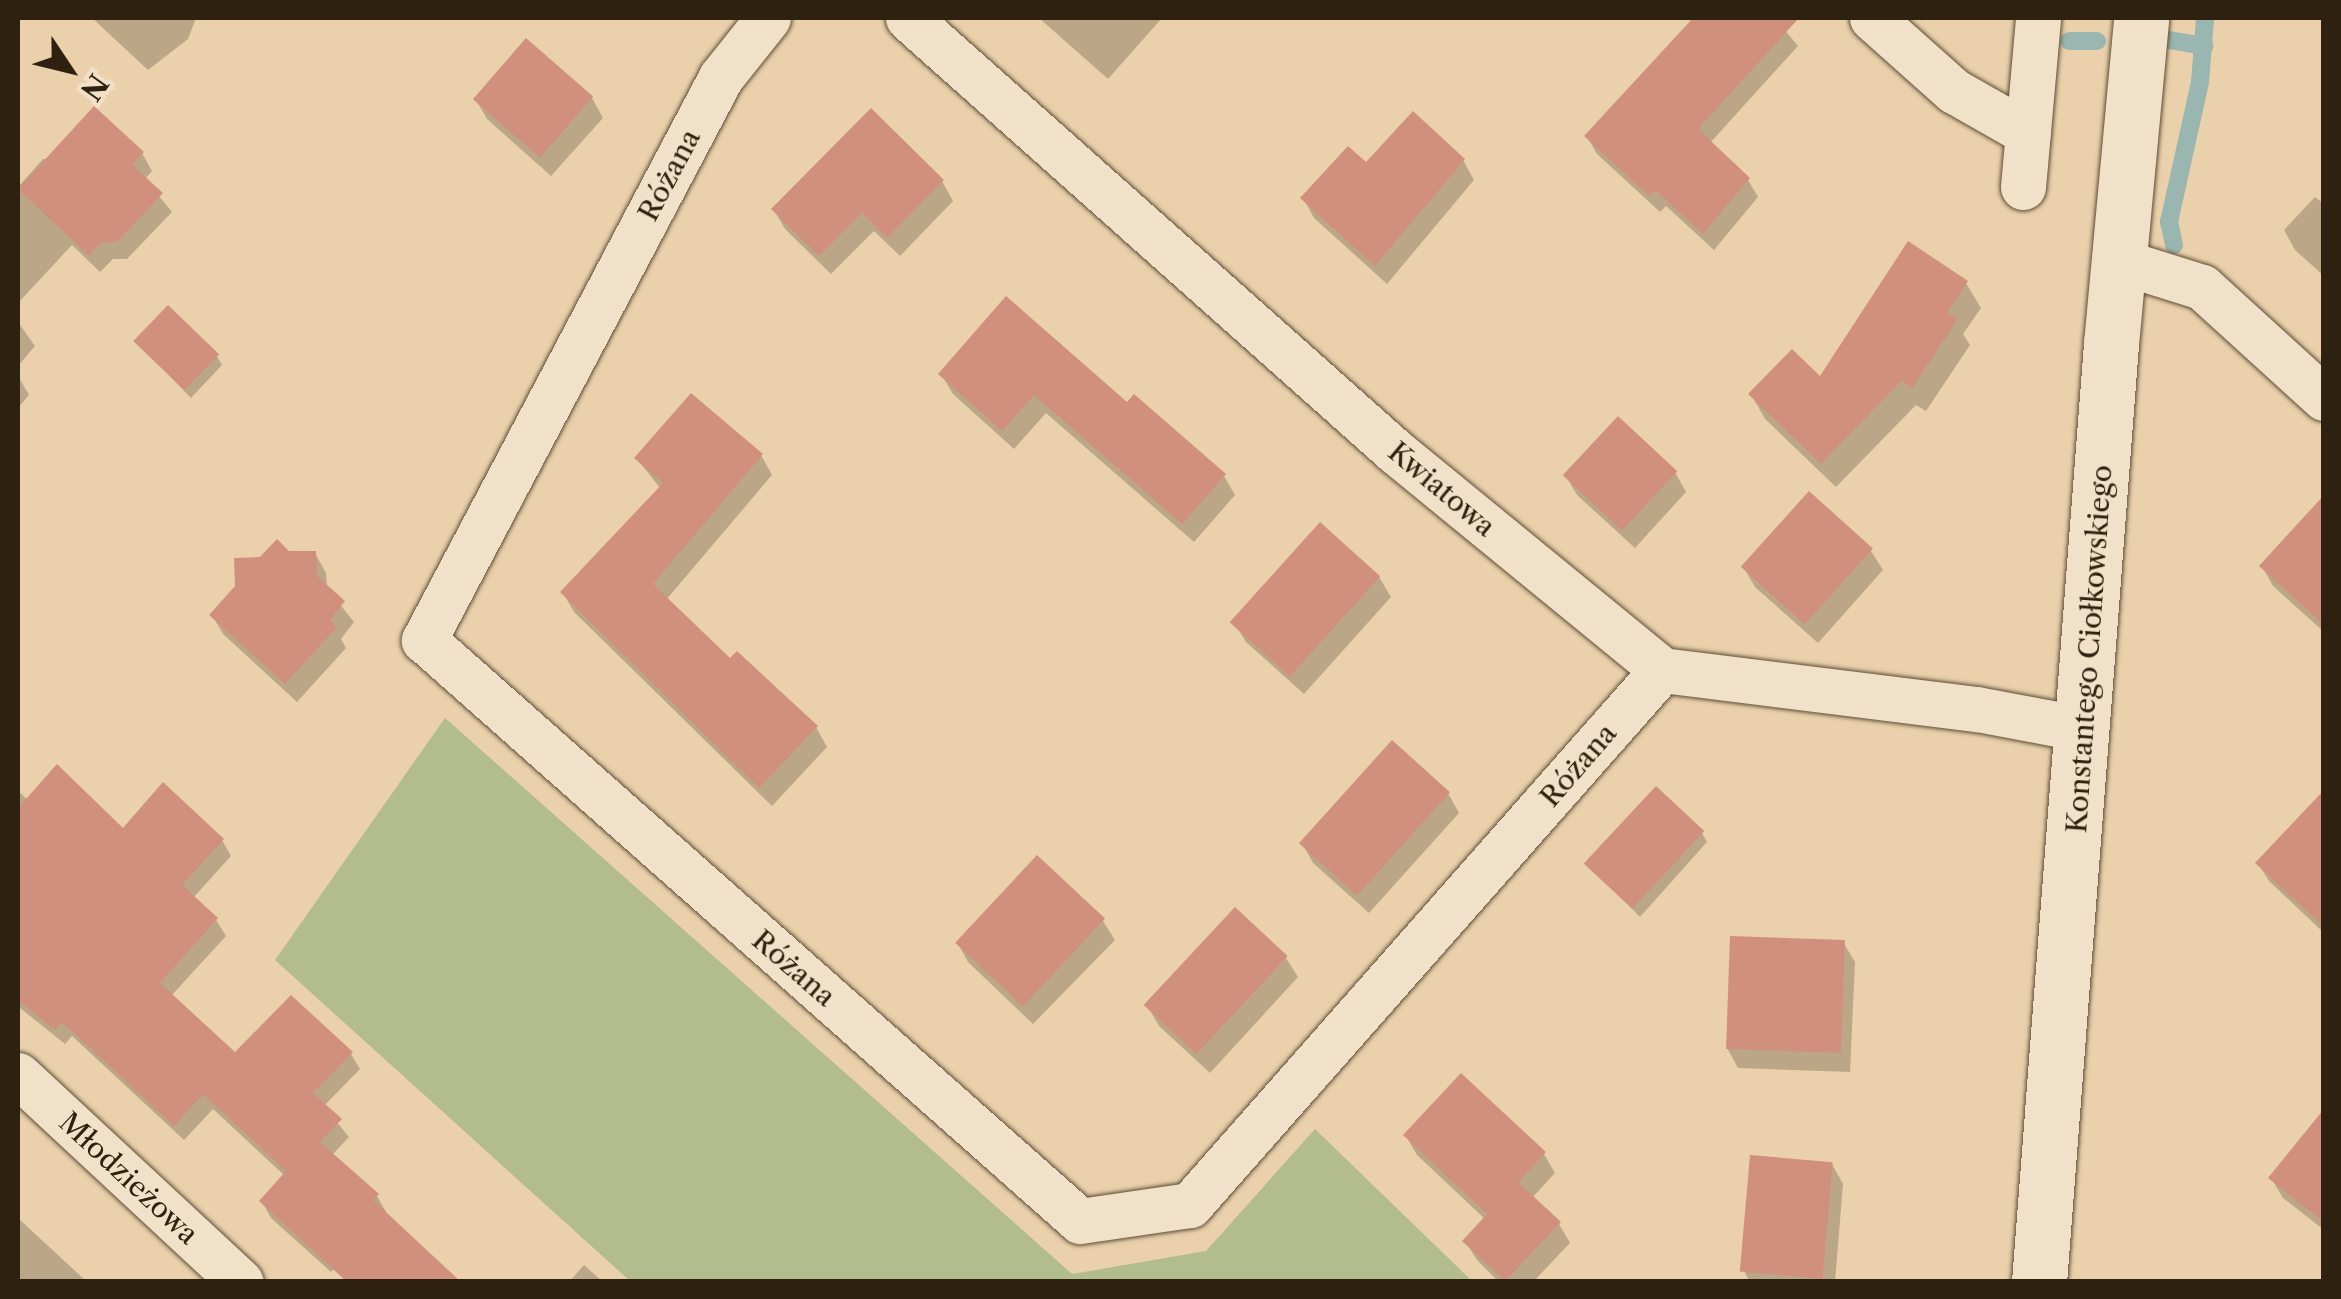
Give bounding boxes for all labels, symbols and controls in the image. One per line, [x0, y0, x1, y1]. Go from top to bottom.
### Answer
north arrow [20, 20, 120, 120]
text: N [74, 67, 115, 107]
street label: Różana [631, 123, 707, 227]
street label: Kwiatowa [1382, 435, 1502, 543]
street label: Konstantego Ciołkowskiego [2059, 464, 2119, 834]
street label: Różana [1533, 717, 1623, 813]
street label: Różana [746, 923, 842, 1013]
street label: Młodzieżowa [53, 1105, 205, 1251]

